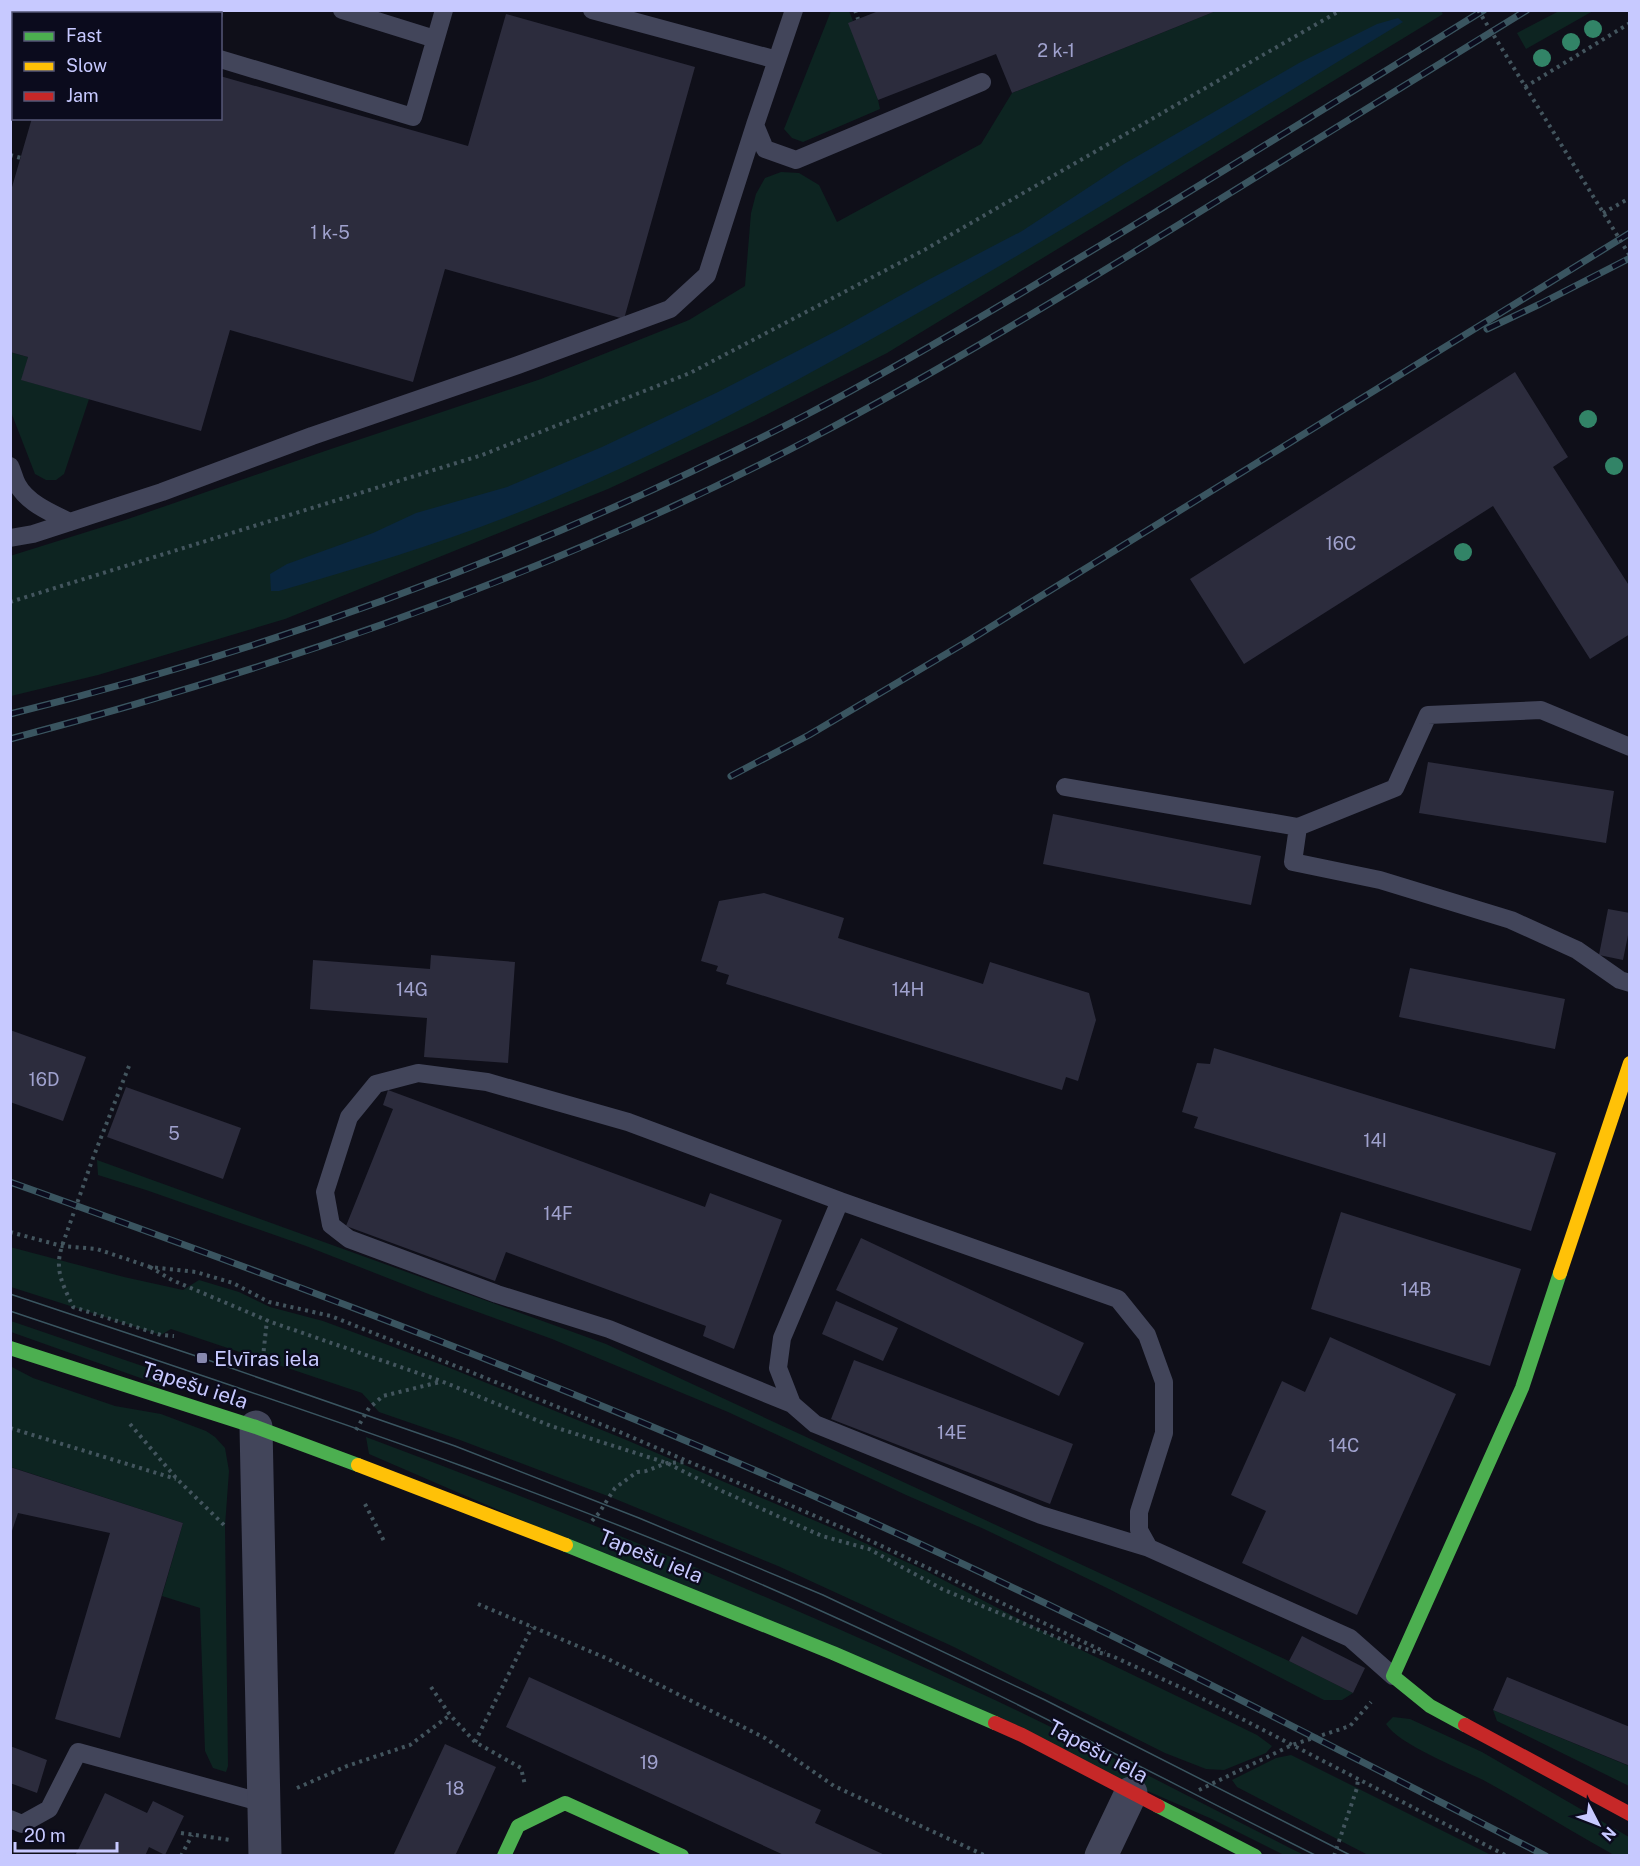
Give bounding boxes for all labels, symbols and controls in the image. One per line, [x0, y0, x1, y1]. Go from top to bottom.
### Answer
legend [12, 12, 222, 120]
text: Fast [66, 25, 102, 46]
house number: 2 k-1 [1037, 40, 1075, 61]
text: Slow [66, 55, 107, 76]
text: Jam [66, 85, 99, 106]
house number: 1 k-5 [310, 222, 350, 243]
house number: 16C [1326, 533, 1356, 554]
house number: 14G [396, 979, 428, 1000]
house number: 14H [892, 979, 924, 1000]
house number: 16D [28, 1069, 60, 1090]
house number: 5 [168, 1123, 180, 1144]
house number: 14I [1363, 1130, 1387, 1151]
house number: 14F [543, 1203, 573, 1224]
house number: 14B [1401, 1279, 1431, 1300]
place label: Elvīras iela [214, 1346, 319, 1371]
marker: Elvīras iela [195, 1351, 209, 1365]
street label: Tapešu iela [139, 1356, 251, 1414]
house number: 14E [937, 1422, 967, 1443]
house number: 14C [1328, 1435, 1360, 1456]
street label: Tapešu iela [595, 1524, 707, 1588]
street label: Tapešu iela [1044, 1714, 1152, 1788]
house number: 19 [640, 1752, 658, 1773]
house number: 18 [446, 1778, 464, 1799]
north arrow [1568, 1794, 1628, 1854]
scale bar [15, 1815, 117, 1853]
text: N [1598, 1823, 1620, 1845]
text: 20 m [24, 1825, 66, 1846]

